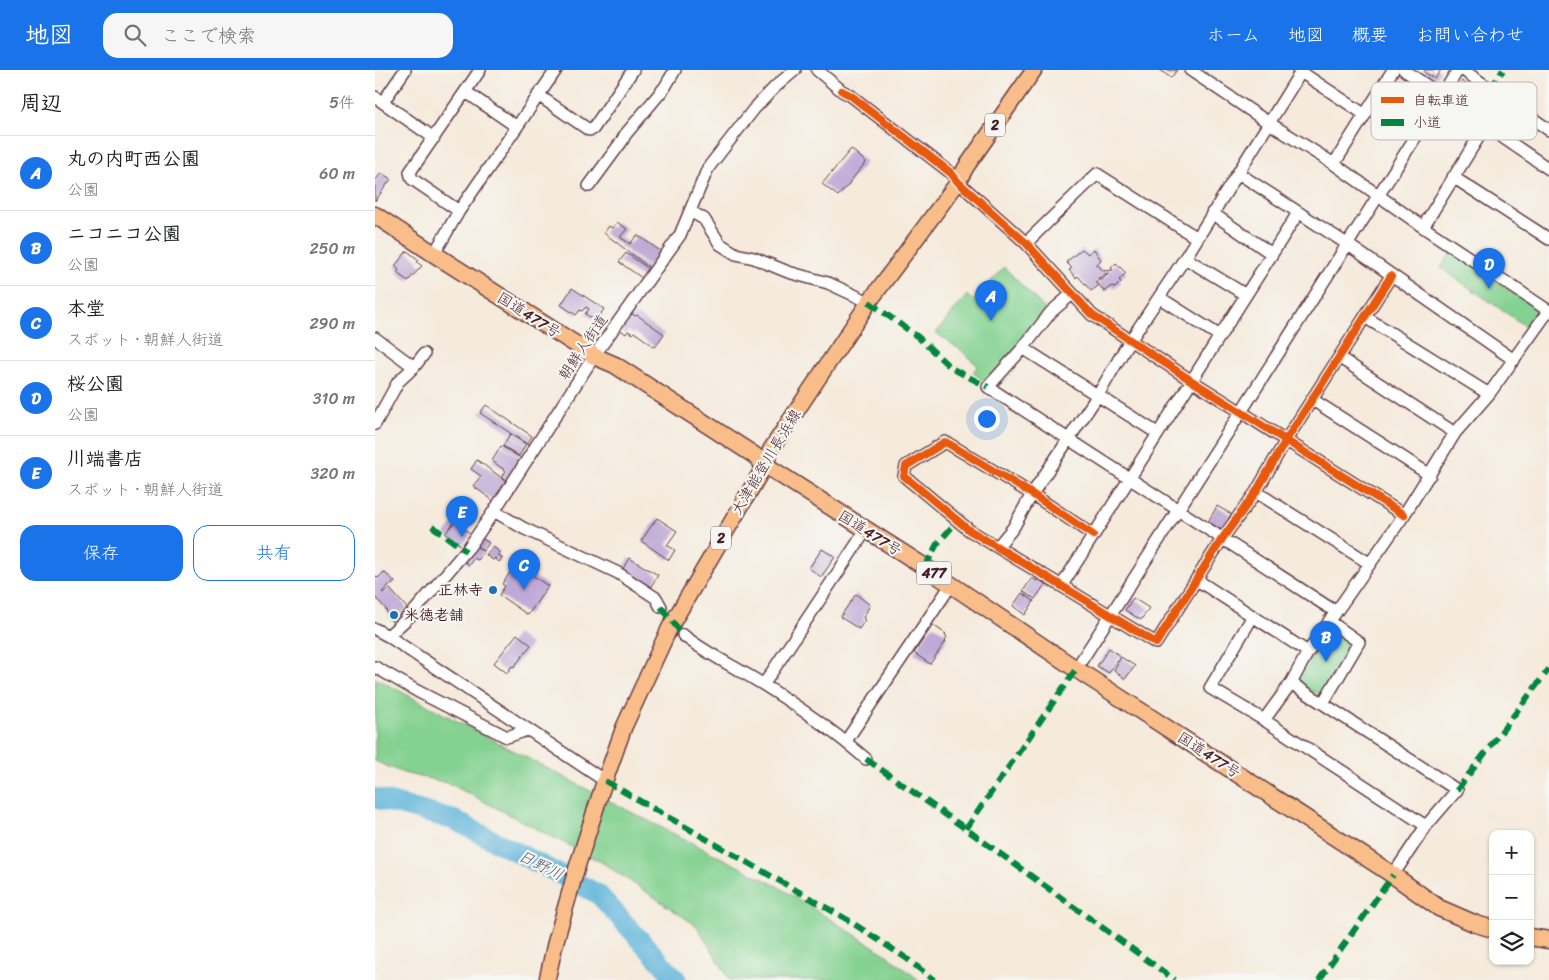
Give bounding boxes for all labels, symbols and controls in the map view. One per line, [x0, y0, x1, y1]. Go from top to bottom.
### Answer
search box [103, 13, 453, 58]
text: 地図 [25, 14, 73, 56]
text: ここで検索 [161, 19, 256, 52]
text: ホーム [1207, 19, 1260, 51]
text: 地図 [1288, 19, 1324, 51]
text: 概要 [1352, 19, 1388, 51]
text: お問い合わせ [1416, 19, 1524, 51]
icon: search [121, 21, 149, 49]
legend [1371, 82, 1537, 140]
text: 周辺 [20, 84, 62, 122]
text: 5件 [329, 88, 355, 117]
text: 自転車道 [1413, 88, 1469, 113]
text: 小道 [1413, 110, 1441, 135]
road number: 2 [985, 114, 1005, 136]
text: 丸の内町西公園 [67, 142, 200, 175]
text: A [31, 159, 41, 188]
text: 60 m [319, 159, 355, 188]
text: 公園 [67, 175, 99, 204]
text: ニコニコ公園 [67, 217, 181, 250]
text: B [31, 234, 41, 263]
text: 250 m [309, 234, 355, 263]
pin: D [1473, 248, 1505, 289]
text: 公園 [67, 250, 99, 279]
pin: A [975, 280, 1007, 321]
street label: 国道477号 [492, 285, 566, 345]
text: 本堂 [67, 292, 105, 325]
text: C [31, 309, 41, 338]
text: 290 m [309, 309, 355, 338]
street label: 朝鮮人街道 [551, 309, 615, 385]
text: スポット · 朝鮮人街道 [67, 325, 224, 354]
text: 桜公園 [67, 367, 124, 400]
text: D [31, 384, 41, 413]
text: 310 m [313, 384, 355, 413]
text: 公園 [67, 400, 99, 429]
street label: 大津能登川長浜線 [724, 404, 808, 520]
your location [974, 406, 1000, 432]
text: 川端書店 [67, 442, 143, 475]
text: E [32, 459, 40, 488]
text: 320 m [310, 459, 355, 488]
text: スポット · 朝鮮人街道 [67, 475, 224, 504]
pin: E [446, 496, 478, 537]
street label: 国道477号 [833, 503, 907, 563]
button: 保存 [20, 525, 183, 581]
button: 共有 [193, 525, 355, 581]
road number: 2 [711, 526, 731, 549]
pin: C [508, 549, 540, 590]
road number: 477 [917, 562, 951, 584]
place label: 正林寺 [438, 577, 483, 603]
marker: 正林寺 [487, 584, 499, 596]
place label: 米徳老舗 [404, 602, 464, 628]
marker: 米徳老舗 [388, 609, 400, 621]
pin: B [1310, 621, 1342, 662]
street label: 国道477号 [1172, 725, 1246, 785]
map controls [1489, 830, 1534, 965]
button: + [1489, 830, 1534, 875]
water label: 日野川 [513, 841, 569, 889]
button: − [1489, 875, 1534, 920]
button: layers [1489, 920, 1534, 965]

